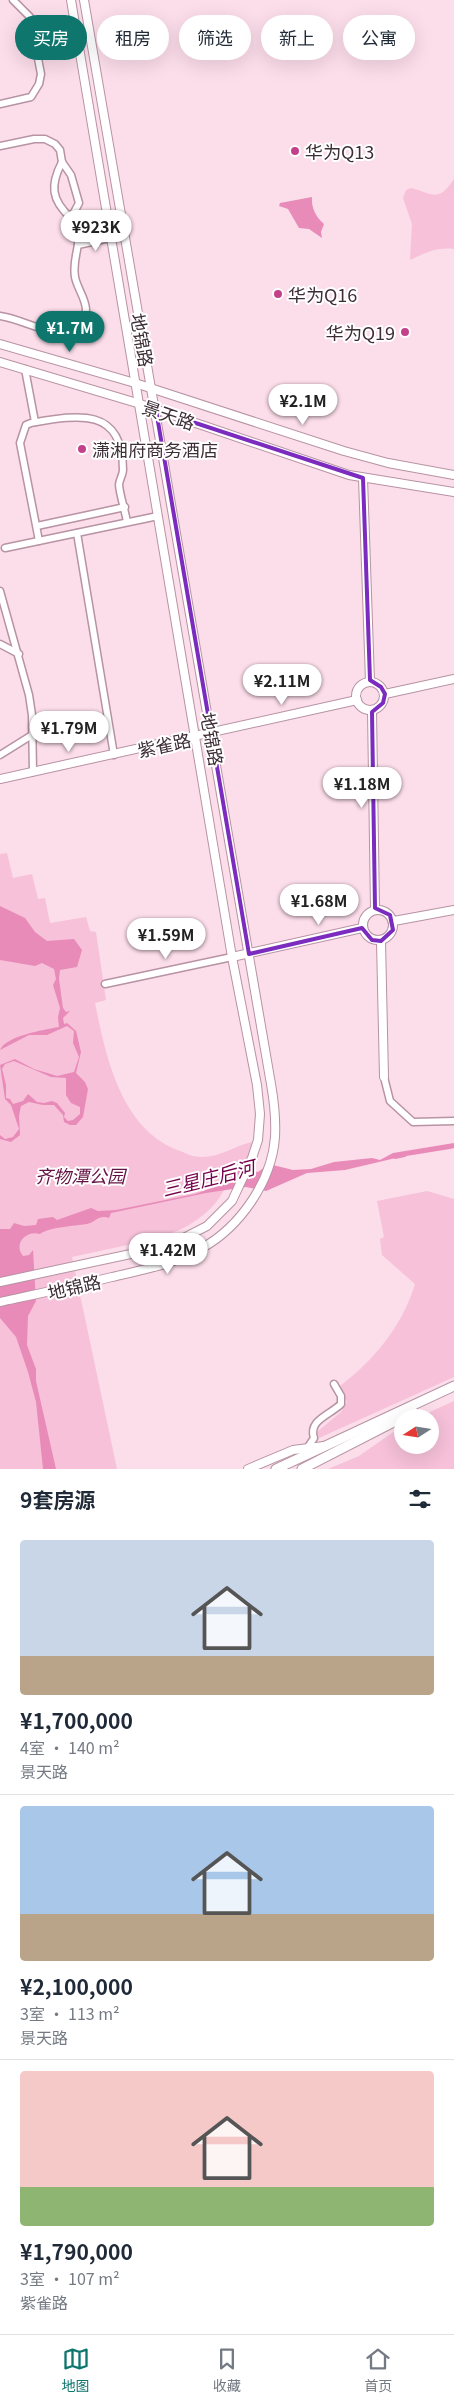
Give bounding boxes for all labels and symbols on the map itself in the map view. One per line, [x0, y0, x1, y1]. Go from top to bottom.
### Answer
place label: 华为Q13 [305, 138, 374, 164]
marker: 华为Q13 [289, 145, 301, 157]
pin: ¥923K [61, 210, 131, 252]
place label: 华为Q16 [288, 281, 357, 307]
marker: 华为Q16 [272, 288, 284, 300]
pin: ¥1.7M [35, 310, 105, 353]
street label: 地锦路 [126, 311, 160, 369]
place label: 华为Q19 [326, 319, 395, 345]
marker: 华为Q19 [399, 326, 411, 338]
pin: ¥2.1M [268, 384, 338, 426]
street label: 景天路 [139, 393, 199, 435]
place label: 潇湘府商务酒店 [92, 436, 218, 462]
marker: 潇湘府商务酒店 [76, 443, 88, 455]
pin: ¥2.11M [241, 664, 323, 706]
pin: ¥1.79M [28, 710, 110, 753]
street label: 地锦路 [196, 710, 230, 768]
street label: 紫雀路 [135, 726, 193, 762]
pin: ¥1.18M [321, 766, 403, 809]
pin: ¥1.68M [278, 884, 360, 926]
pin: ¥1.59M [125, 918, 207, 960]
water label: 三星庄后河 [159, 1151, 261, 1202]
park label: 齐物潭公园 [35, 1162, 128, 1188]
pin: ¥1.42M [127, 1232, 209, 1275]
street label: 地锦路 [45, 1267, 103, 1305]
north arrow [394, 1409, 439, 1454]

